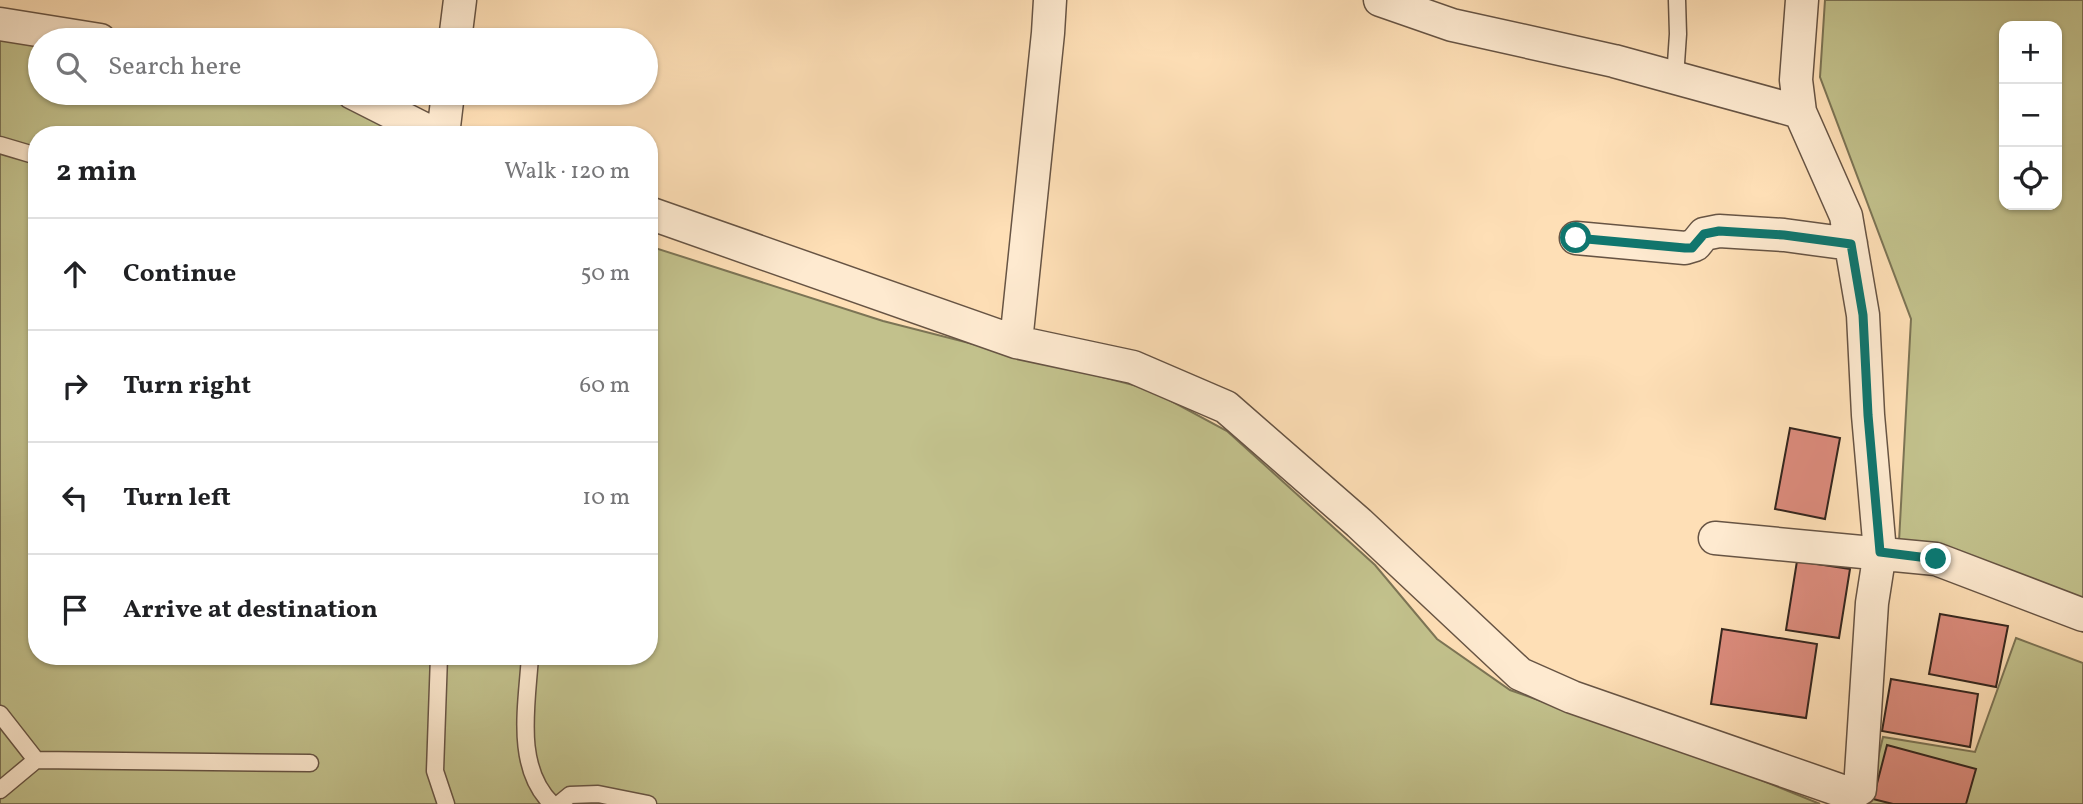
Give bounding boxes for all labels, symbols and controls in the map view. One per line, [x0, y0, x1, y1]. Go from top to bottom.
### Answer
map controls [1999, 21, 2062, 210]
button: + [1999, 21, 2062, 84]
search box [28, 28, 658, 105]
icon: search [52, 48, 90, 86]
text: Search here [108, 49, 241, 85]
button: − [1999, 84, 2062, 147]
button: locate [1999, 147, 2062, 210]
text: 2 min [56, 151, 137, 193]
text: Walk · 120 m [504, 156, 630, 188]
route start [1560, 222, 1591, 253]
icon: ahead [56, 255, 94, 293]
text: Continue [123, 256, 236, 292]
text: 50 m [581, 258, 630, 290]
icon: right [56, 367, 94, 405]
text: Turn right [123, 368, 251, 404]
text: 60 m [580, 370, 630, 402]
icon: left [56, 479, 94, 517]
text: Turn left [123, 480, 231, 516]
text: 10 m [582, 482, 630, 514]
route end [1920, 543, 1951, 574]
icon: arrive [56, 591, 94, 629]
text: Arrive at destination [123, 592, 378, 628]

